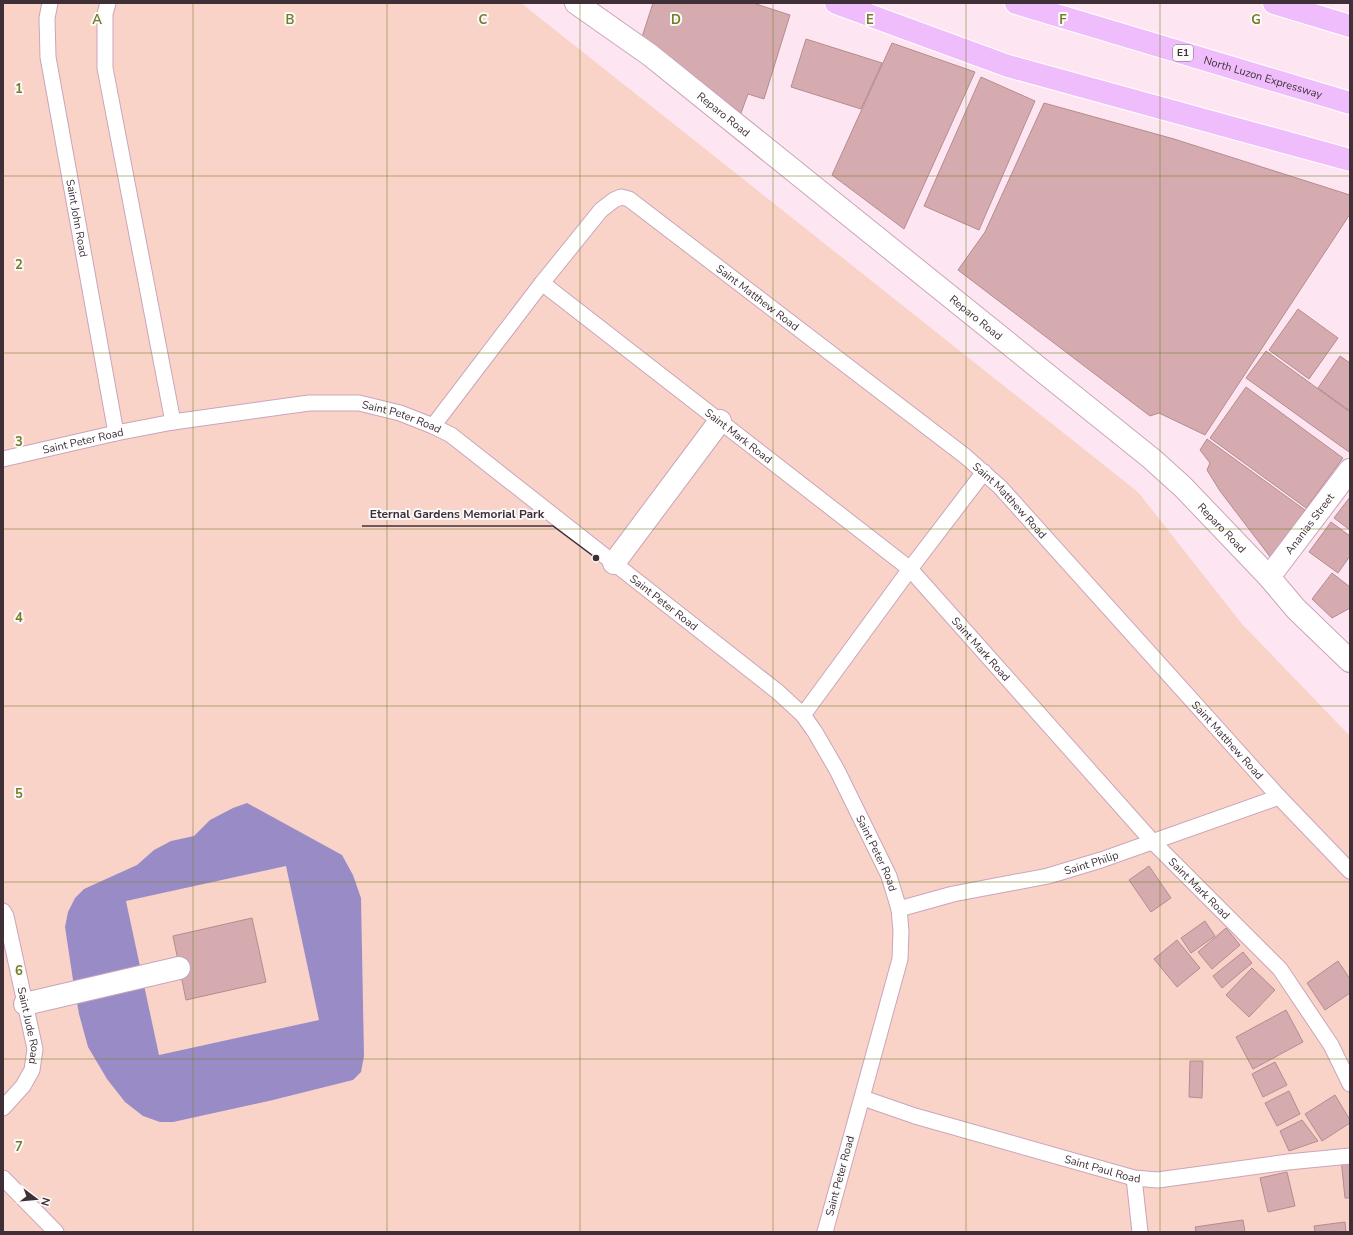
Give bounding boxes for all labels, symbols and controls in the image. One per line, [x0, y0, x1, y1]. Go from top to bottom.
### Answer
text: A [92, 11, 102, 29]
text: B [286, 11, 295, 29]
text: C [479, 11, 488, 29]
text: D [671, 11, 681, 29]
text: E [866, 11, 874, 29]
text: F [1059, 11, 1067, 29]
text: G [1251, 11, 1261, 29]
road number: E1 [1173, 45, 1193, 61]
street label: North Luzon Expressway [1202, 52, 1325, 102]
text: 1 [15, 80, 23, 98]
street label: Reparo Road [694, 88, 753, 140]
street label: Saint John Road [63, 178, 92, 258]
text: 2 [15, 256, 23, 274]
street label: Saint Matthew Road [713, 261, 802, 334]
street label: Reparo Road [947, 292, 1006, 343]
street label: Saint Peter Road [360, 396, 444, 436]
street label: Saint Mark Road [702, 405, 775, 467]
street label: Saint Peter Road [41, 424, 125, 457]
text: 3 [15, 433, 23, 451]
street label: Saint Matthew Road [970, 459, 1050, 542]
street label: Ananias Street [1281, 490, 1338, 557]
street label: Reparo Road [1195, 500, 1249, 556]
callout: Eternal Gardens Memorial Park [362, 502, 553, 526]
text: Eternal Gardens Memorial Park [370, 506, 545, 522]
street label: Saint Peter Road [627, 571, 701, 634]
text: 4 [15, 609, 23, 627]
street label: Saint Mark Road [948, 614, 1014, 684]
street label: Saint Matthew Road [1188, 697, 1267, 782]
text: 5 [15, 785, 23, 803]
street label: Saint Peter Road [853, 812, 901, 893]
street label: Saint Philip [1062, 847, 1120, 878]
street label: Saint Mark Road [1165, 854, 1233, 922]
text: 6 [15, 962, 23, 980]
street label: Saint Jude Road [14, 986, 43, 1065]
street label: Saint Peter Road [822, 1134, 858, 1218]
text: 7 [15, 1138, 23, 1156]
street label: Saint Paul Road [1063, 1151, 1141, 1186]
north arrow [16, 1179, 56, 1219]
text: N [37, 1196, 53, 1208]

